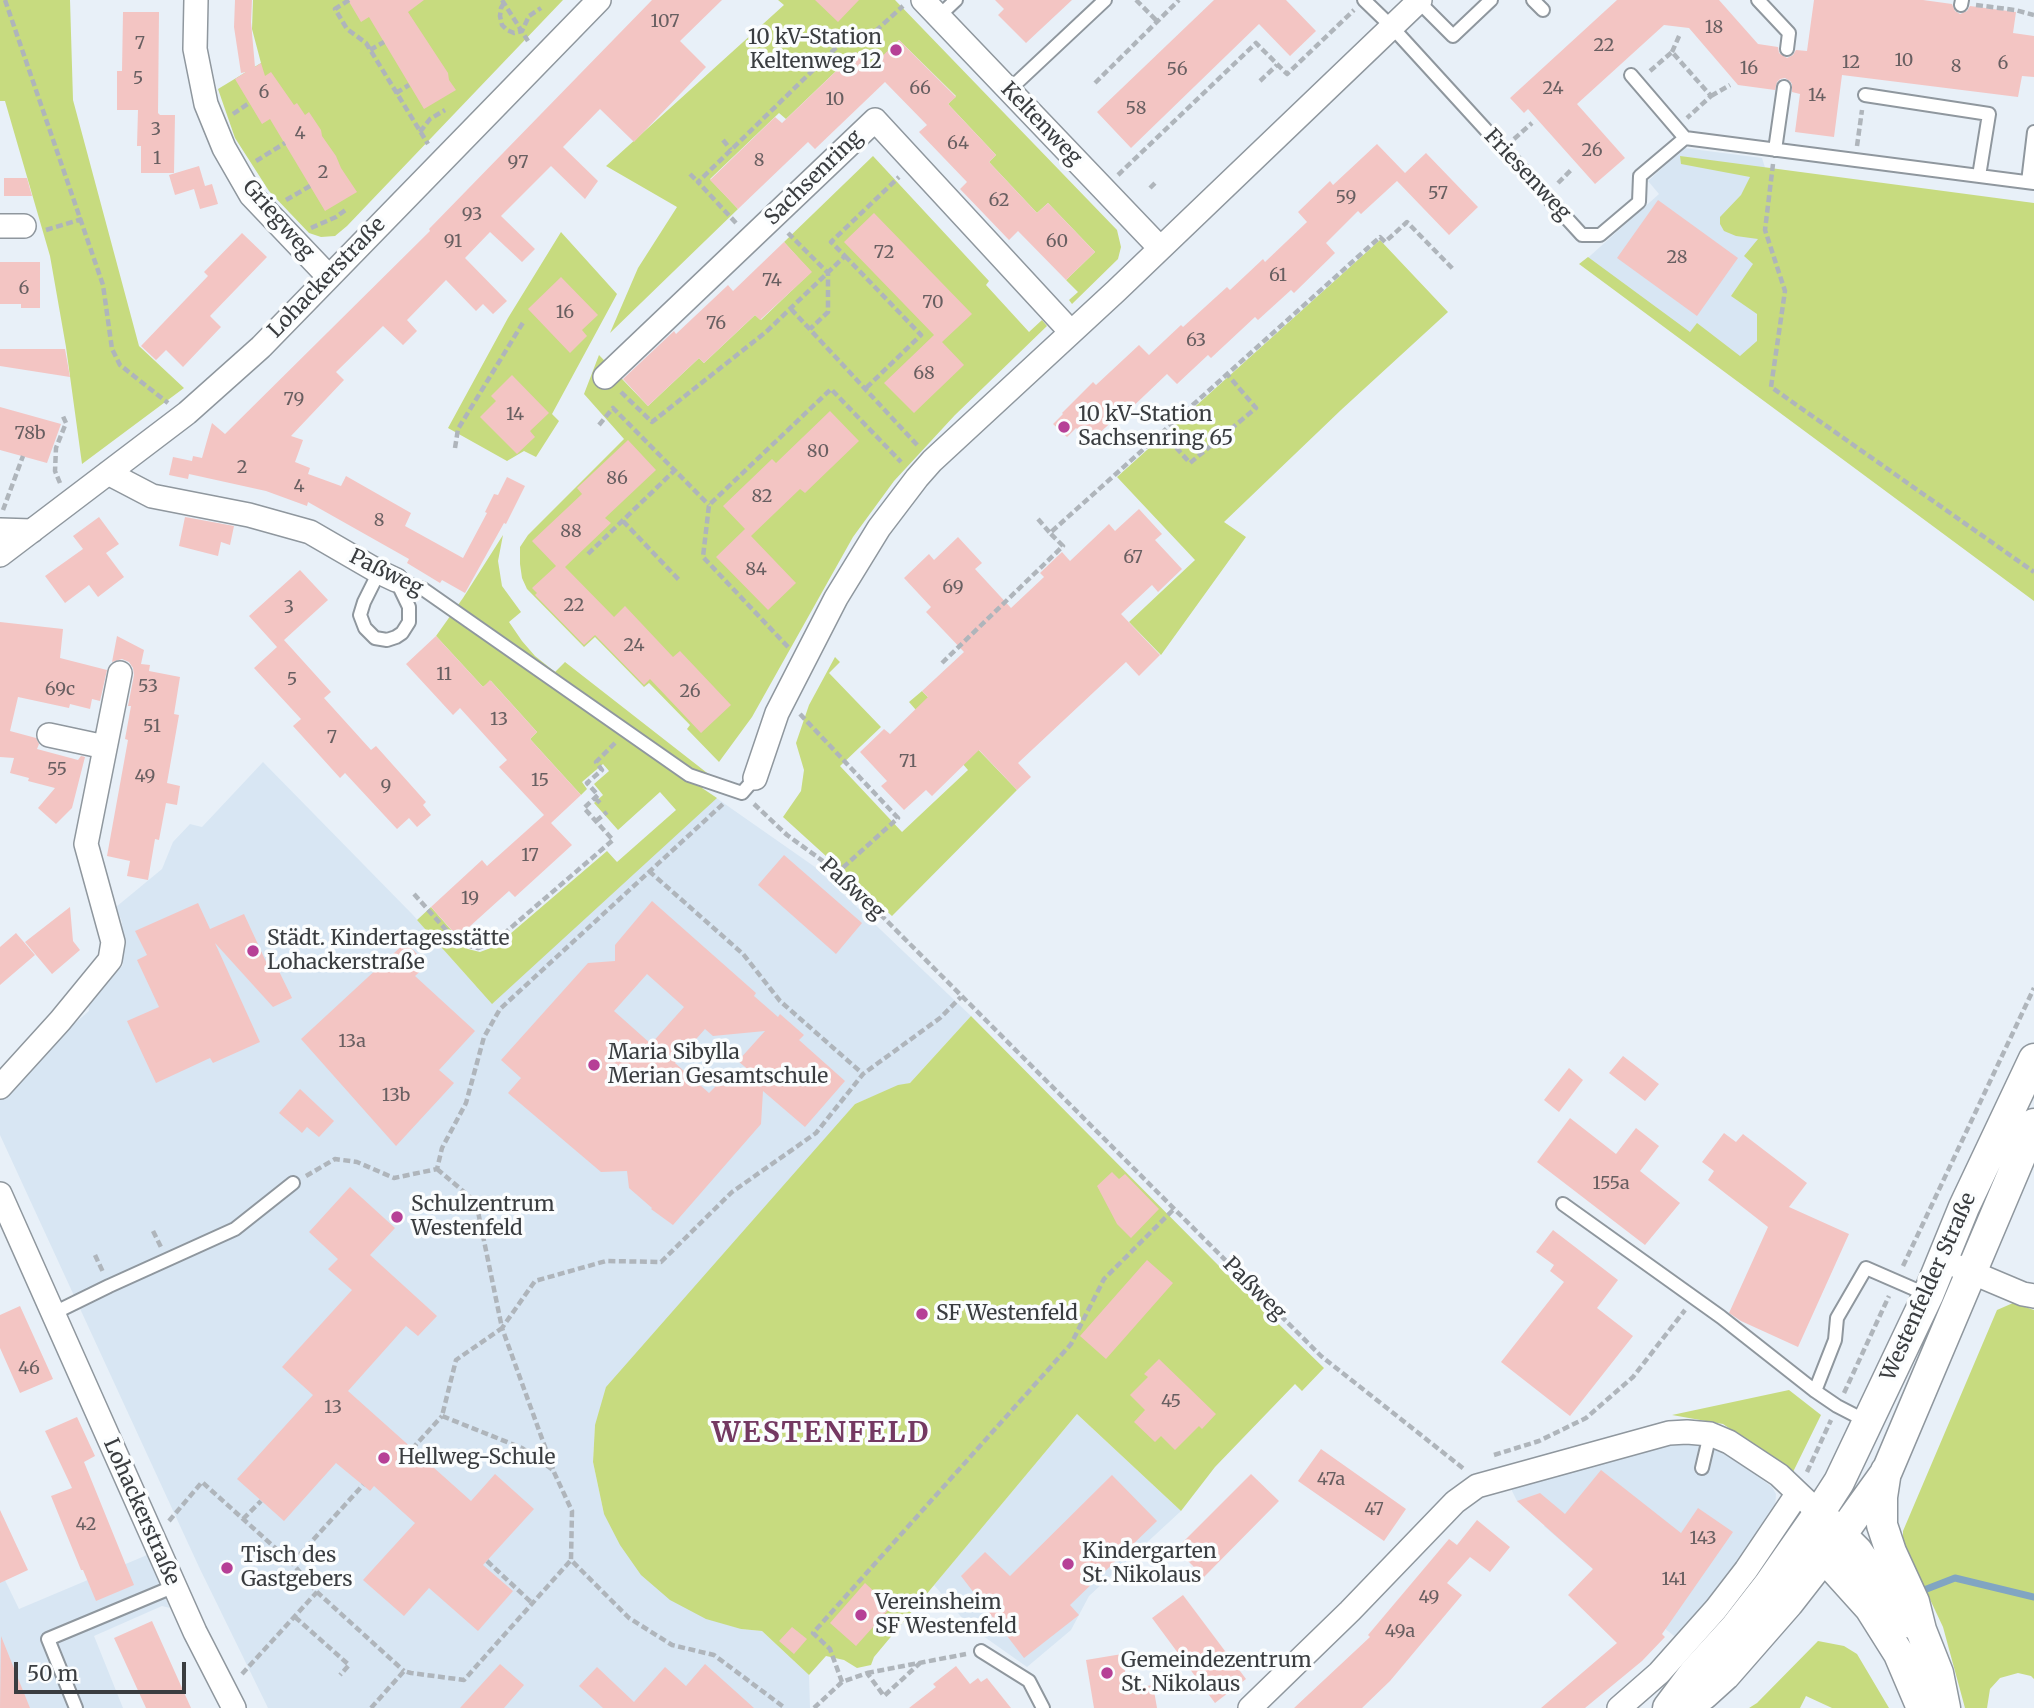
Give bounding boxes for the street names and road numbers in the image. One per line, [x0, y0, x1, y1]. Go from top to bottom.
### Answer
street label: Keltenweg [995, 77, 1087, 171]
street label: Friesenweg [1478, 124, 1576, 226]
street label: Sachsenring [760, 125, 868, 231]
street label: Griegweg [237, 175, 319, 265]
street label: Lohackerstraße [263, 212, 391, 344]
street label: Paßweg [345, 544, 427, 602]
street label: Paßweg [815, 853, 889, 925]
street label: Westenfelder Straße [1876, 1189, 1982, 1385]
street label: Paßweg [1217, 1252, 1291, 1326]
street label: Lohackerstraße [97, 1435, 185, 1589]

